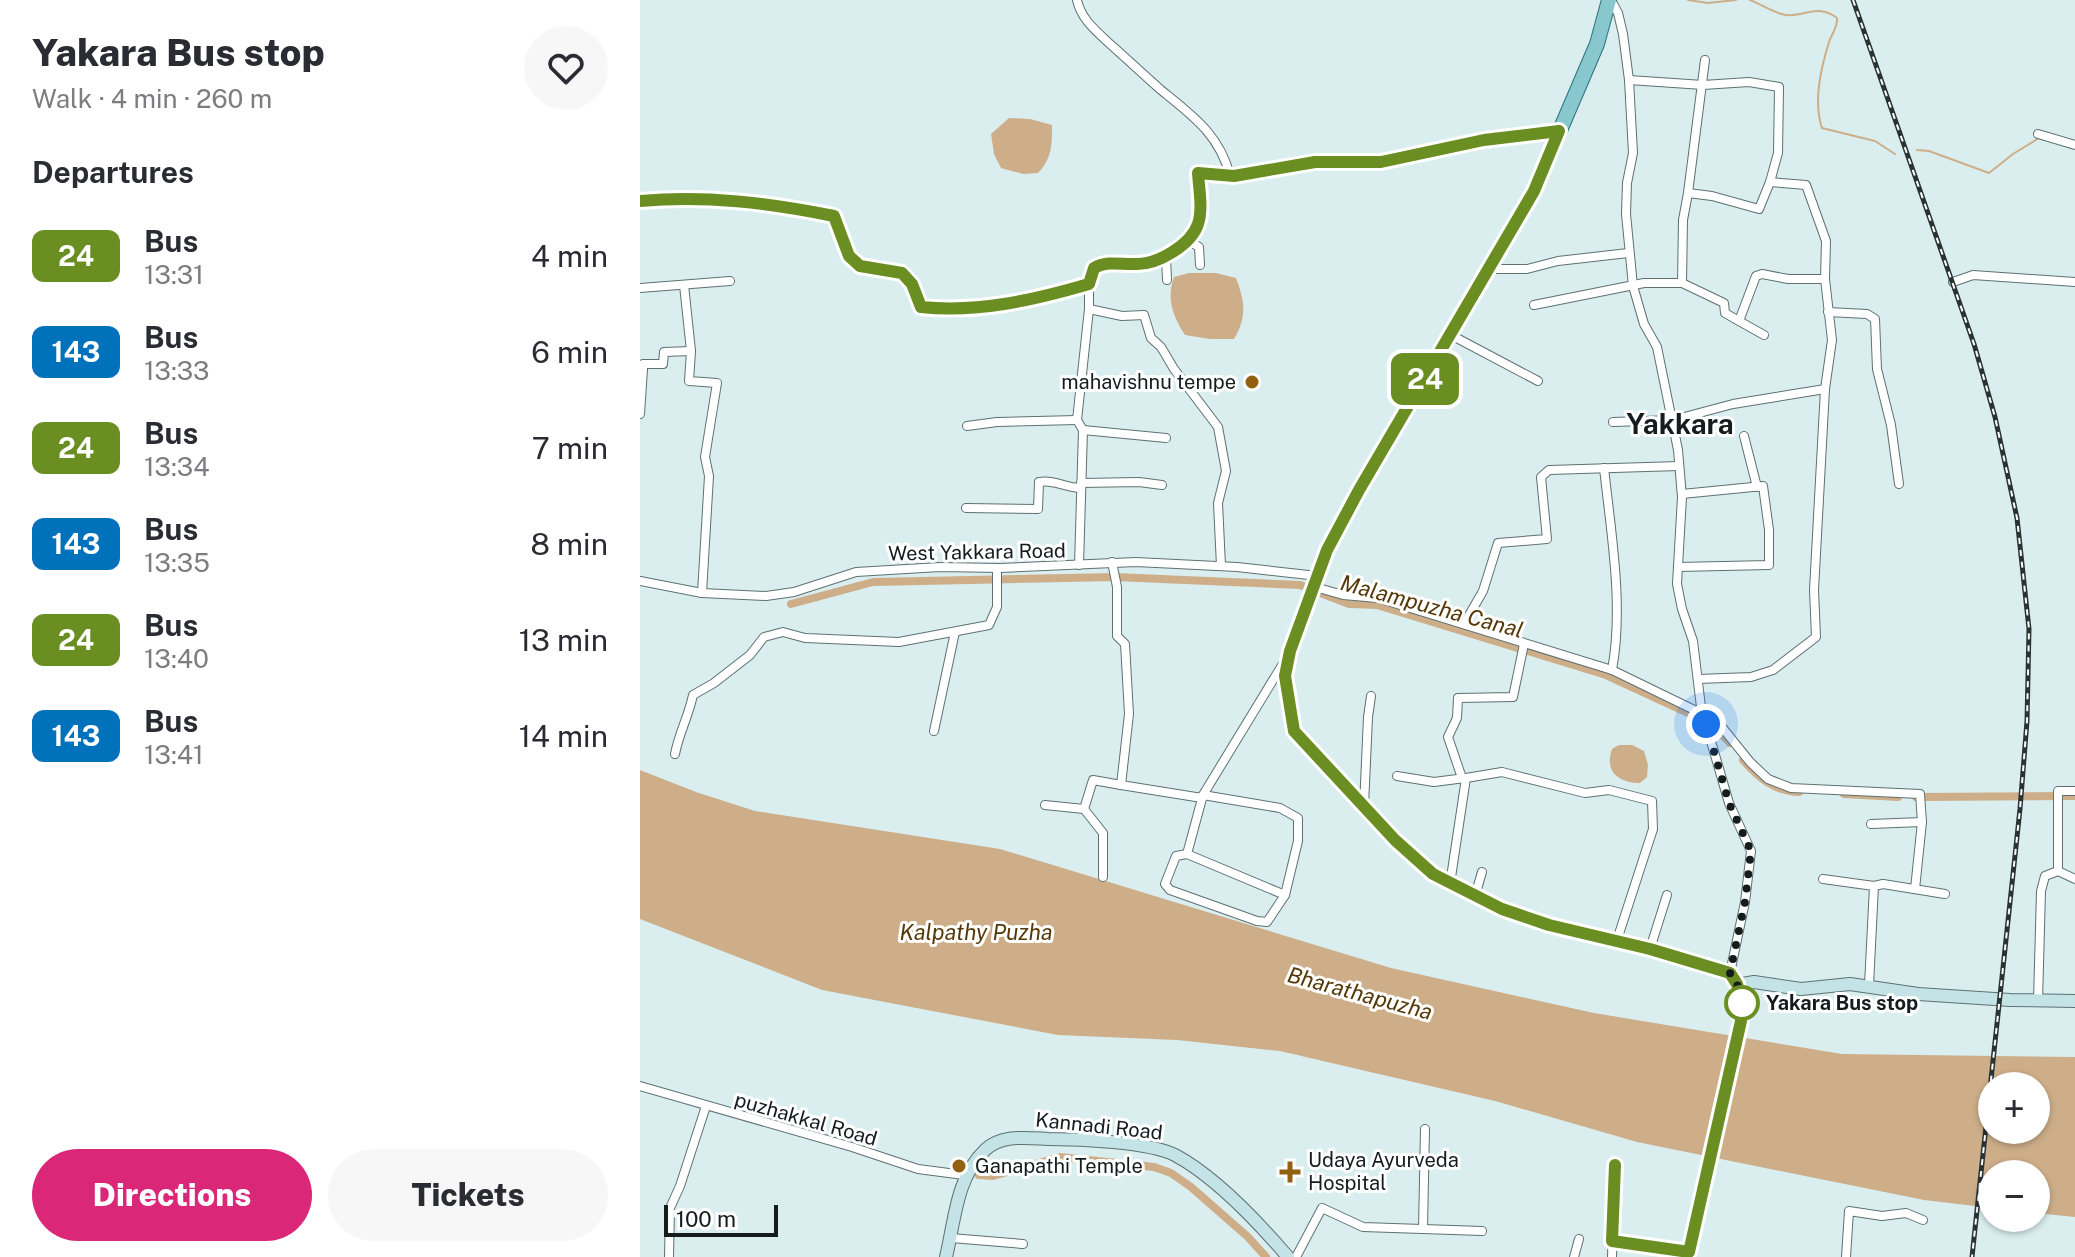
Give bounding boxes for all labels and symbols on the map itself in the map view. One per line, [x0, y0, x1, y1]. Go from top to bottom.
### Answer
line badge: 24 [1389, 353, 1461, 405]
place label: mahavishnu tempe [1061, 370, 1236, 394]
marker: mahavishnu tempe [1243, 373, 1261, 391]
district label: Yakkara [1626, 407, 1734, 440]
street label: West Yakkara Road [888, 538, 1066, 566]
water label: Malampuzha Canal [1338, 569, 1526, 643]
your location [1686, 704, 1726, 744]
water label: Kalpathy Puzha [899, 919, 1053, 945]
water label: Bharathapuzha [1285, 961, 1435, 1025]
marker: Yakara Bus stop [1725, 986, 1759, 1020]
place label: Yakara Bus stop [1766, 991, 1918, 1015]
street label: puzhakkal Road [732, 1087, 880, 1151]
street label: Kannadi Road [1034, 1107, 1164, 1145]
place label: Udaya Ayurveda Hospital [1308, 1148, 1459, 1195]
place label: Ganapathi Temple [975, 1154, 1143, 1178]
marker: Ganapathi Temple [950, 1157, 968, 1175]
marker: Udaya Ayurveda Hospital [1279, 1161, 1301, 1183]
scale bar [664, 1201, 778, 1237]

